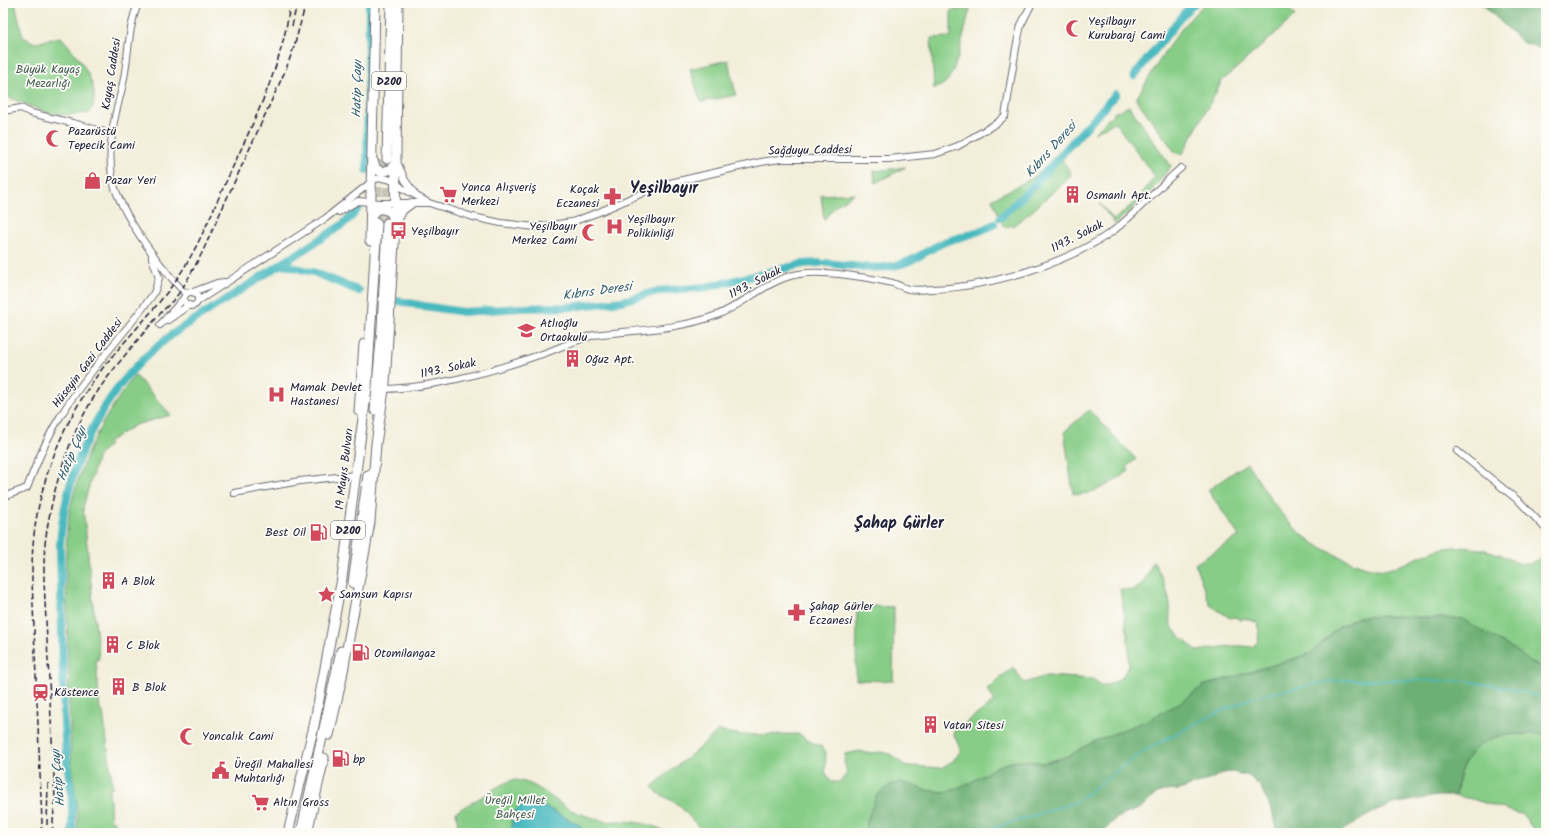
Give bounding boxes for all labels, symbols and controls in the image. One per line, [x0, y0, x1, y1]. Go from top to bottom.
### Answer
place label: Yeşilbayır Kurubaraj Cami [1088, 12, 1166, 45]
mosque icon: Yeşilbayır Kurubaraj Cami [1065, 18, 1085, 38]
street label: Kayaş Caddesi [96, 36, 127, 111]
water label: Hatip Çayı [346, 58, 369, 118]
park label: Büyük Kayaş Mezarlığı [16, 60, 80, 93]
road number: D200 [372, 72, 406, 90]
water label: Kıbrıs Deresi [1020, 115, 1084, 183]
place label: Pazarüstü Tepecik Cami [68, 122, 136, 155]
mosque icon: Pazarüstü Tepecik Cami [45, 128, 65, 148]
street label: Sağduyu Caddesi [768, 140, 853, 161]
shop icon: Pazar Yeri [82, 170, 102, 190]
place label: Pazar Yeri [105, 171, 157, 190]
district label: Yeşilbayır [630, 176, 699, 201]
place label: Yonca Alışveriş Merkezi [461, 178, 536, 211]
place label: Koçak Eczanesi [556, 180, 600, 213]
supermarket icon: Yonca Alışveriş Merkezi [438, 184, 458, 204]
building icon: Osmanlı Apt. [1063, 185, 1083, 205]
pharmacy icon: Koçak Eczanesi [602, 186, 622, 206]
place label: Osmanlı Apt. [1086, 186, 1152, 205]
place label: Yeşilbayır Polikinliği [627, 210, 676, 243]
street label: 1193. Sokak [1048, 215, 1107, 258]
hospital icon: Yeşilbayır Polikinliği [604, 216, 624, 236]
place label: Yeşilbayır Merkez Cami [512, 217, 578, 250]
bus stop icon: Yeşilbayır [388, 221, 408, 241]
place label: Yeşilbayır [411, 222, 460, 241]
mosque icon: Yeşilbayır Merkez Cami [580, 223, 600, 243]
street label: 1193. Sokak [726, 261, 785, 304]
water label: Kıbrıs Deresi [561, 276, 636, 307]
street label: Hüseyin Gazi Caddesi [47, 314, 128, 412]
place label: Atlıoğlu Ortaokulu [540, 314, 587, 347]
school or university icon: Atlıoğlu Ortaokulu [517, 320, 537, 340]
building icon: Oğuz Apt. [562, 349, 582, 369]
place label: Oğuz Apt. [585, 350, 635, 369]
street label: 1193. Sokak [418, 353, 478, 384]
place label: Mamak Devlet Hastanesi [290, 378, 362, 411]
hospital icon: Mamak Devlet Hastanesi [267, 384, 287, 404]
water label: Hatip Çayı [52, 421, 94, 484]
street label: 19 Mayıs Bulvarı [330, 427, 359, 511]
district label: Şahap Gürler [854, 511, 945, 536]
road number: D200 [331, 521, 365, 539]
fuel station icon: Best Oil [309, 522, 329, 542]
place label: Best Oil [265, 523, 306, 542]
building icon: A Blok [98, 571, 118, 591]
place label: A Blok [121, 572, 155, 591]
place icon: Samsun Kapısı [316, 584, 336, 604]
place label: Samsun Kapısı [339, 585, 412, 604]
place label: Şahap Gürler Eczanesi [809, 597, 874, 630]
pharmacy icon: Şahap Gürler Eczanesi [786, 603, 806, 623]
building icon: C Blok [103, 635, 123, 655]
place label: C Blok [126, 636, 160, 655]
fuel station icon: Otomilangaz [351, 643, 371, 663]
place label: Otomilangaz [374, 644, 435, 663]
building icon: B Blok [109, 677, 129, 697]
place label: B Blok [132, 678, 166, 697]
station icon: Köstence [31, 682, 51, 702]
place label: Köstence [54, 683, 99, 702]
building icon: Vatan Sitesi [920, 715, 940, 735]
place label: Vatan Sitesi [943, 716, 1005, 735]
mosque icon: Yoncalık Cami [179, 726, 199, 746]
place label: Yoncalık Cami [202, 727, 275, 746]
water label: Hatip Çayı [45, 747, 71, 808]
fuel station icon: bp [330, 749, 350, 769]
place label: bp [353, 750, 365, 769]
place label: Üreğil Mahallesi Muhtarlığı [234, 755, 314, 788]
public building icon: Üreğil Mahallesi Muhtarlığı [211, 761, 231, 781]
park label: Üreğil Millet Bahçesi [485, 791, 546, 824]
supermarket icon: Altın Gross [250, 792, 270, 812]
place label: Altın Gross [273, 793, 329, 812]

